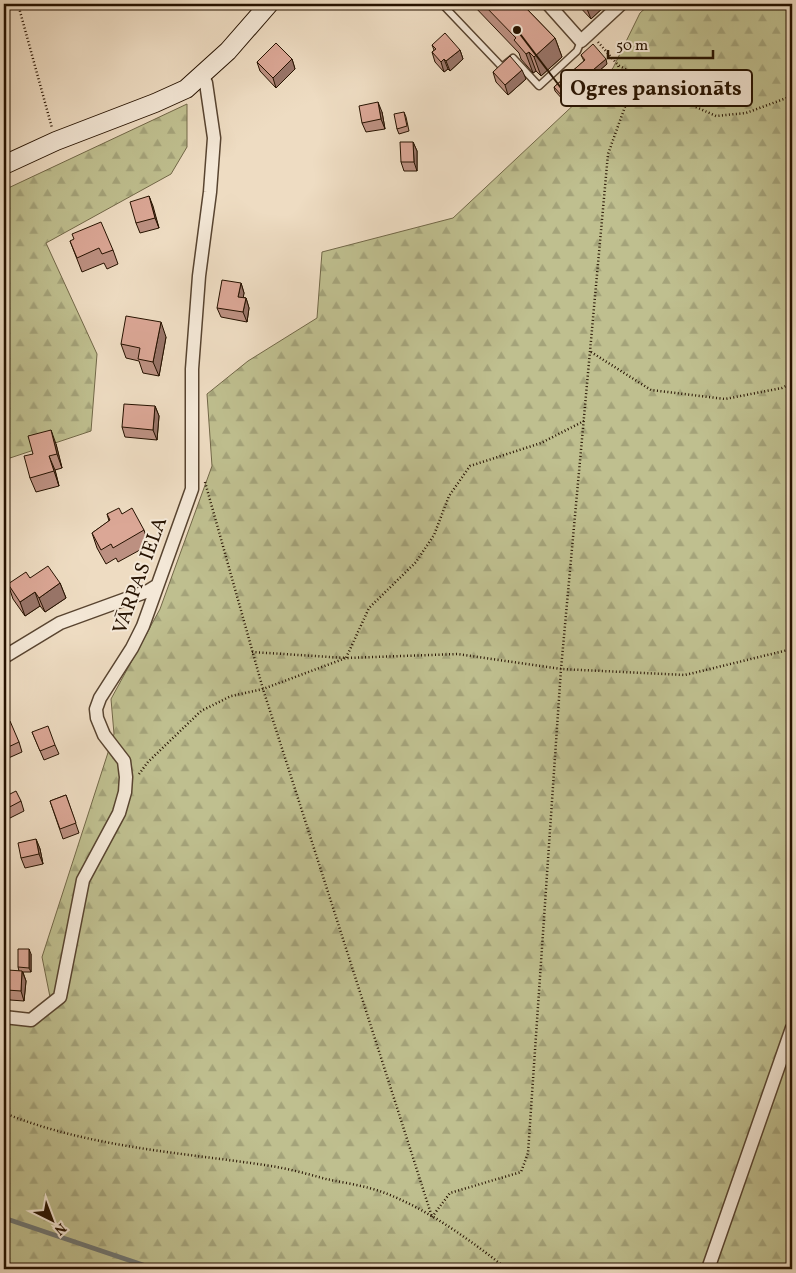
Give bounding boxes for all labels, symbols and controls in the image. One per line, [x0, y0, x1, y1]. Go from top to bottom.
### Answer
scale bar [608, 28, 714, 60]
text: 50 m [616, 36, 648, 57]
callout: Ogres pansionāts [561, 70, 752, 106]
text: Ogres pansionāts [570, 75, 742, 104]
street label: VĀRPAS IELA [107, 513, 175, 638]
north arrow [28, 1196, 78, 1246]
text: N [50, 1218, 70, 1239]

